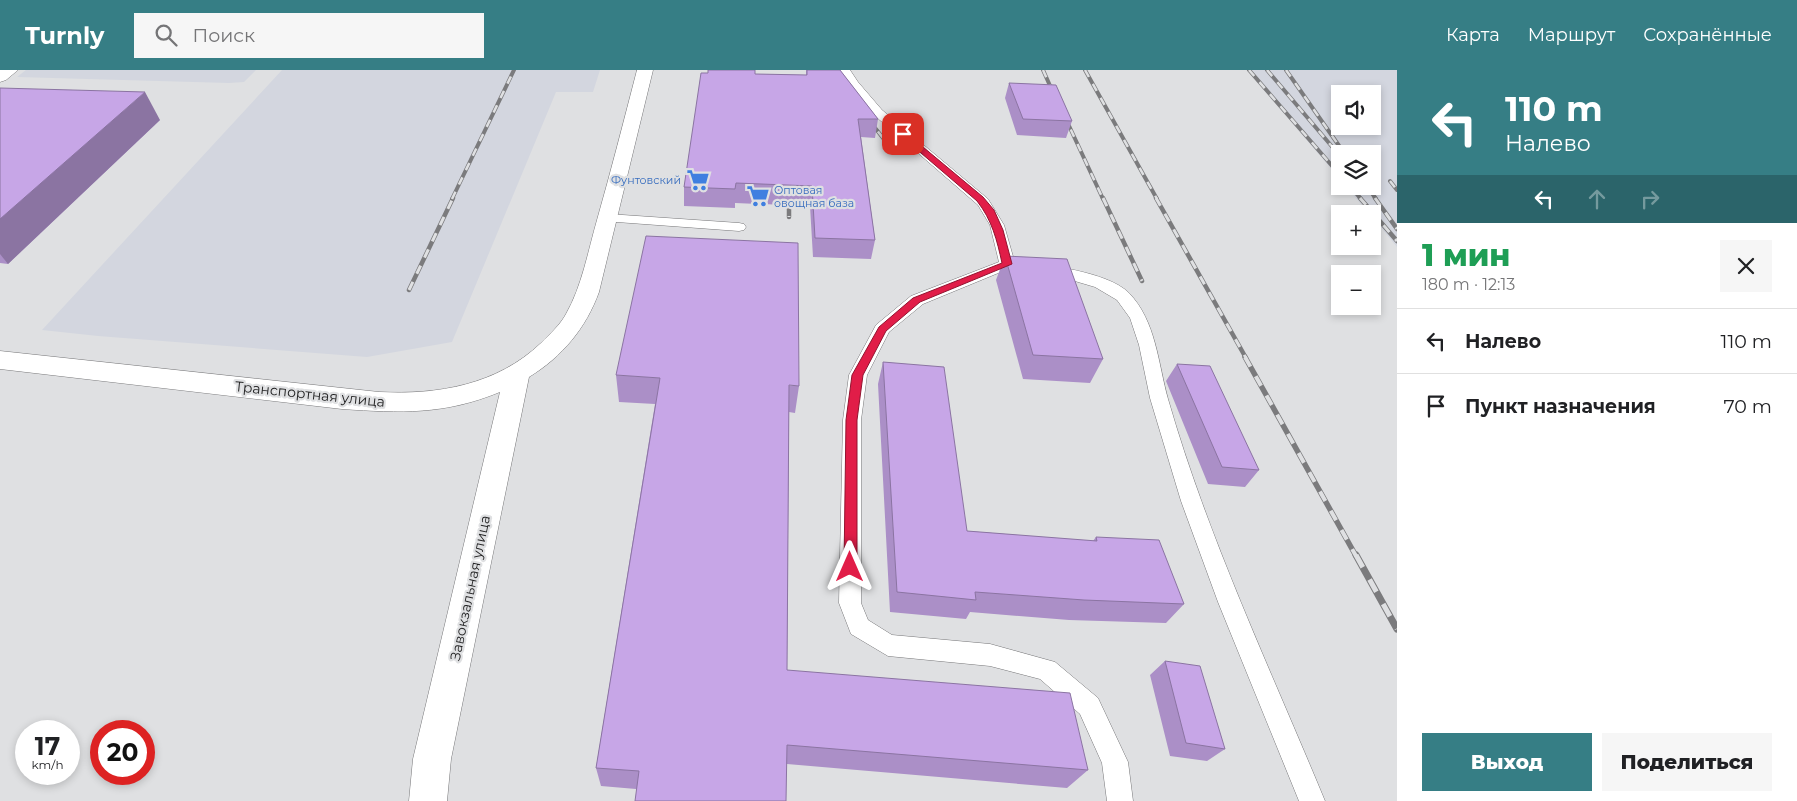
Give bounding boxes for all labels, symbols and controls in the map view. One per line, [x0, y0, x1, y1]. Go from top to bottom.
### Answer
search box [134, 13, 484, 58]
text: Turnly [25, 21, 104, 50]
icon: search [152, 21, 180, 49]
text: Поиск [192, 24, 255, 47]
text: Карта [1446, 24, 1500, 46]
text: Маршрут [1528, 24, 1615, 46]
text: Сохранённые [1643, 24, 1772, 46]
map controls [1331, 85, 1381, 315]
button: sound [1331, 85, 1381, 135]
text: 110 m [1505, 87, 1603, 130]
icon: left [1422, 90, 1487, 155]
pin [882, 113, 924, 155]
icon: arrive [889, 120, 917, 148]
text: Налево [1505, 130, 1591, 157]
button: layers [1331, 145, 1381, 195]
supermarket icon: Фунтовский [685, 167, 711, 193]
place label: Фунтовский [611, 173, 681, 187]
supermarket icon: Оптовая овощная база [745, 183, 771, 209]
place label: Оптовая овощная база [774, 183, 854, 210]
icon: left [1530, 185, 1558, 213]
icon: ahead [1583, 185, 1611, 213]
icon: right [1636, 185, 1664, 213]
button: + [1331, 205, 1381, 255]
text: 1 мин [1422, 237, 1510, 274]
button: close [1720, 240, 1772, 292]
button: − [1331, 265, 1381, 315]
text: 180 m · 12:13 [1422, 275, 1515, 294]
icon: left [1422, 327, 1450, 355]
text: Налево [1465, 330, 1541, 353]
text: 110 m [1721, 330, 1772, 353]
street label: Транспортная улица [234, 377, 386, 411]
icon: arrive [1422, 392, 1450, 420]
text: Пункт назначения [1465, 395, 1656, 418]
text: 70 m [1723, 395, 1772, 418]
street label: Завокзальная улица [446, 514, 494, 662]
position arrow [823, 540, 875, 592]
speed limit sign: 20 [90, 720, 155, 785]
text: 17 [35, 731, 60, 761]
button: Выход [1422, 733, 1592, 791]
button: Поделиться [1602, 733, 1772, 791]
text: km/h [31, 757, 64, 772]

